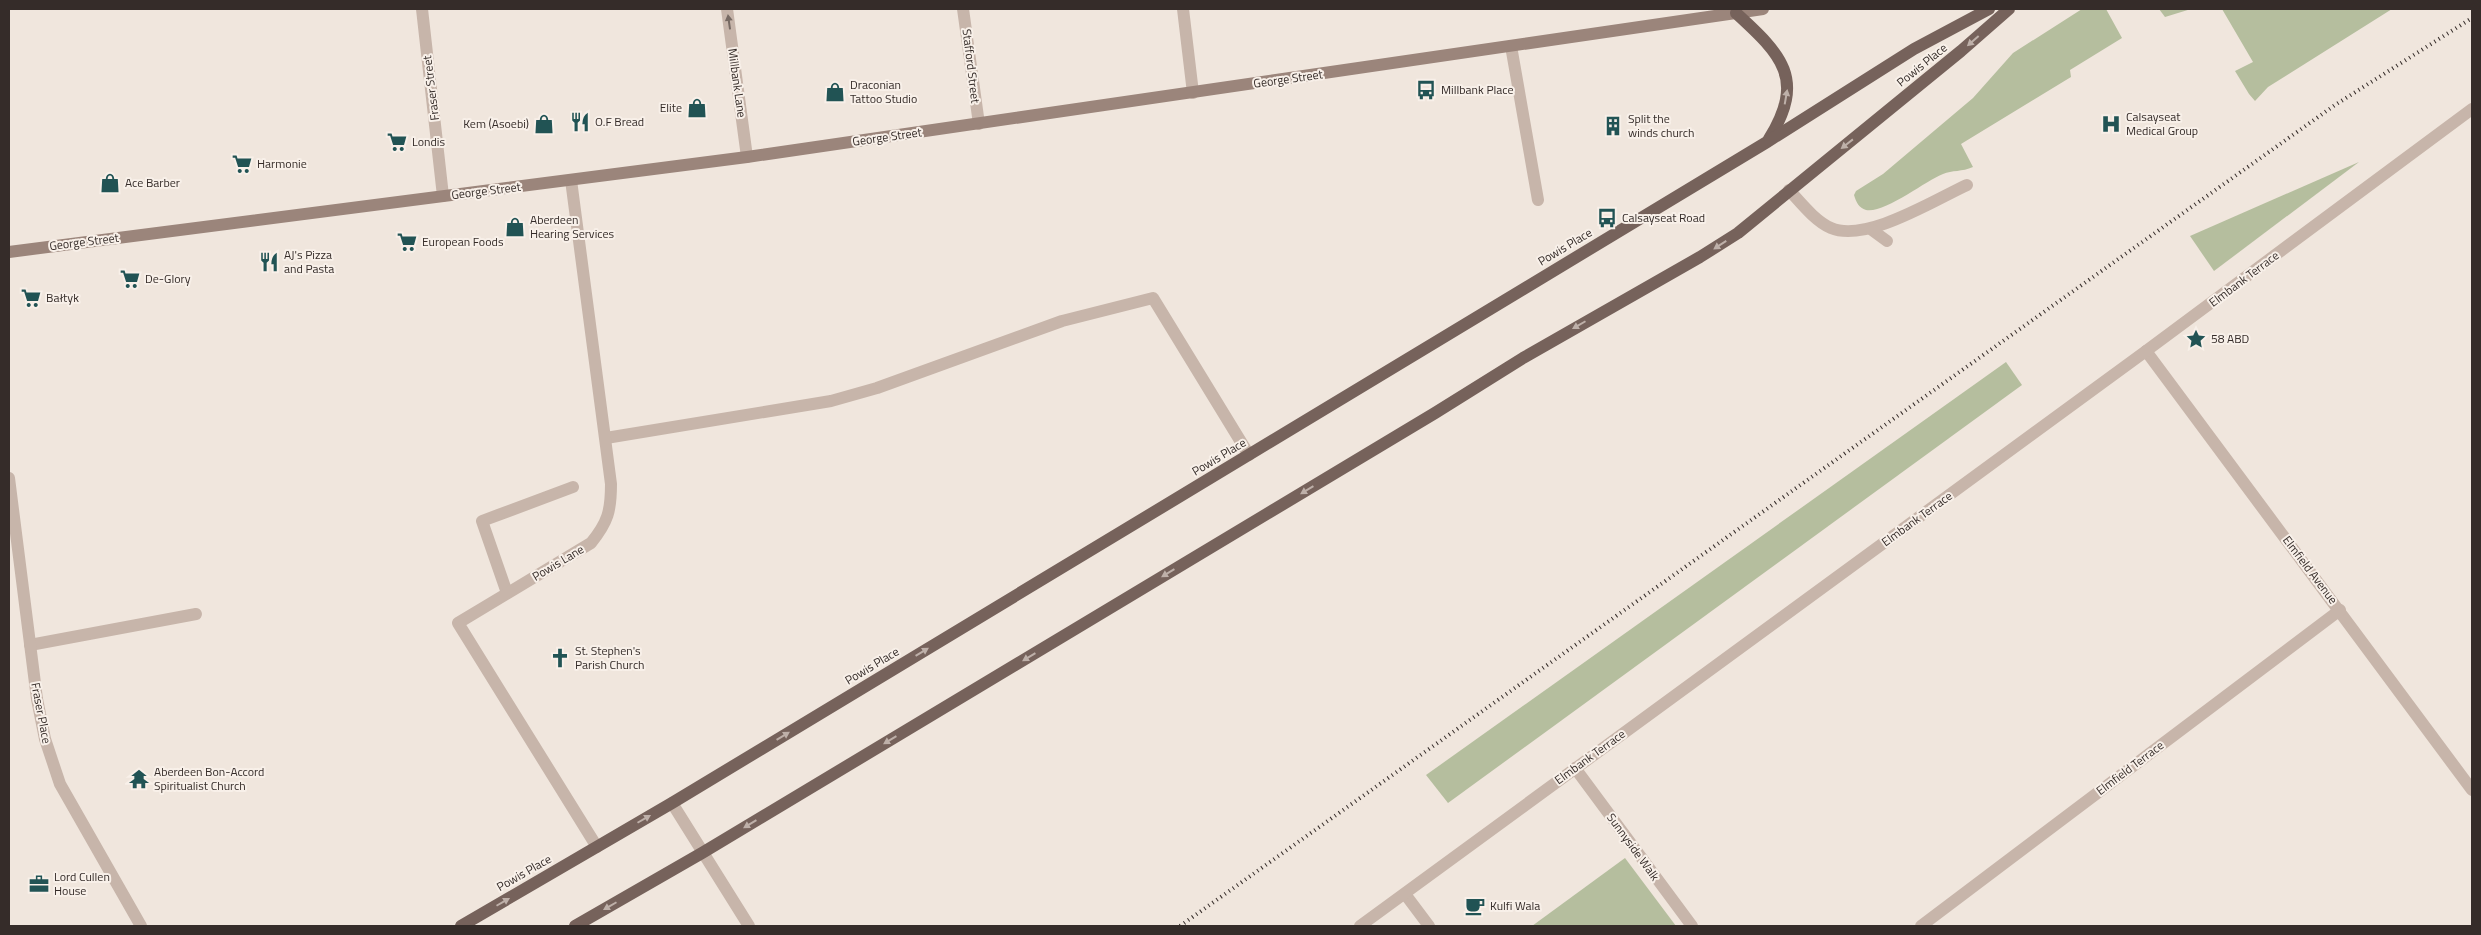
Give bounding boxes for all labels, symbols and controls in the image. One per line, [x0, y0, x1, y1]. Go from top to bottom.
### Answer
one-way arrow [725, 14, 733, 30]
street label: Stafford Street [958, 28, 986, 105]
one-way arrow [1967, 35, 1979, 47]
street label: Powis Place [1892, 38, 1951, 91]
street label: Millbank Lane [723, 47, 752, 119]
street label: Fraser Street [417, 54, 444, 122]
street label: George Street [1252, 64, 1325, 93]
place label: Draconian Tattoo Studio [850, 75, 917, 108]
bus stop icon: Millbank Place [1415, 79, 1437, 101]
place label: Millbank Place [1441, 80, 1514, 99]
shop icon: Draconian Tattoo Studio [824, 81, 846, 103]
one-way arrow [1783, 89, 1791, 105]
shop icon: Elite [686, 97, 708, 119]
place label: Elite [660, 98, 682, 117]
place label: Calsayseat Medical Group [2126, 107, 2198, 140]
place label: Split the winds church [1628, 109, 1695, 142]
restaurant icon: O.F Bread [569, 111, 591, 133]
place label: O.F Bread [595, 112, 644, 131]
shop icon: Kem (Asoebi) [533, 113, 555, 135]
hospital icon: Calsayseat Medical Group [2100, 113, 2122, 135]
place label: Kem (Asoebi) [463, 114, 529, 133]
building icon: Split the winds church [1602, 115, 1624, 137]
street label: George Street [851, 122, 924, 151]
supermarket icon: Londis [386, 131, 408, 153]
place label: Londis [412, 132, 445, 151]
one-way arrow [1841, 138, 1854, 149]
supermarket icon: Harmonie [231, 153, 253, 175]
place label: Harmonie [257, 154, 307, 173]
shop icon: Ace Barber [99, 172, 121, 194]
place label: Ace Barber [125, 173, 180, 192]
street label: George Street [450, 177, 522, 204]
bus stop icon: Calsayseat Road [1596, 207, 1618, 229]
place label: Calsayseat Road [1622, 208, 1705, 227]
place label: Aberdeen Hearing Services [530, 210, 614, 243]
shop icon: Aberdeen Hearing Services [504, 216, 526, 238]
street label: Powis Place [1534, 223, 1596, 270]
street label: George Street [48, 228, 120, 255]
supermarket icon: European Foods [396, 231, 418, 253]
place label: European Foods [422, 232, 504, 251]
one-way arrow [1713, 240, 1726, 249]
place label: AJ's Pizza and Pasta [284, 245, 334, 278]
street label: Elmbank Terrace [2205, 246, 2283, 311]
restaurant icon: AJ's Pizza and Pasta [258, 251, 280, 273]
supermarket icon: De-Glory [119, 268, 141, 290]
place label: De-Glory [145, 269, 191, 288]
supermarket icon: Bałtyk [20, 287, 42, 309]
place label: Bałtyk [46, 288, 79, 307]
one-way arrow [1572, 321, 1585, 330]
place icon: 58 ABD [2185, 328, 2207, 350]
place label: 58 ABD [2211, 329, 2250, 348]
street label: Powis Place [1188, 433, 1250, 480]
one-way arrow [1301, 485, 1314, 494]
street label: Elmbank Terrace [1877, 486, 1956, 551]
street label: Elmfield Avenue [2278, 531, 2342, 608]
street label: Powis Lane [528, 540, 587, 586]
one-way arrow [1161, 569, 1174, 578]
place label: St. Stephen's Parish Church [575, 641, 645, 674]
street label: Powis Place [841, 642, 903, 689]
church icon: St. Stephen's Parish Church [549, 647, 571, 669]
one-way arrow [916, 647, 929, 656]
one-way arrow [1022, 652, 1035, 661]
street label: Fraser Place [26, 681, 57, 745]
street label: Elmbank Terrace [1550, 724, 1629, 789]
one-way arrow [777, 731, 790, 740]
one-way arrow [883, 736, 896, 745]
street label: Elmfield Terrace [2092, 736, 2168, 799]
place label: Aberdeen Bon-Accord Spiritualist Church [154, 762, 264, 795]
temple icon: Aberdeen Bon-Accord Spiritualist Church [128, 768, 150, 790]
street label: Sunnyside Walk [1602, 809, 1665, 885]
one-way arrow [637, 815, 650, 824]
one-way arrow [744, 820, 757, 829]
street label: Powis Place [493, 849, 555, 896]
place label: Lord Cullen House [54, 867, 110, 900]
office icon: Lord Cullen House [28, 873, 50, 895]
cafe icon: Kulfi Wala [1464, 895, 1486, 917]
place label: Kulfi Wala [1490, 896, 1540, 915]
one-way arrow [497, 897, 510, 906]
one-way arrow [602, 902, 617, 910]

